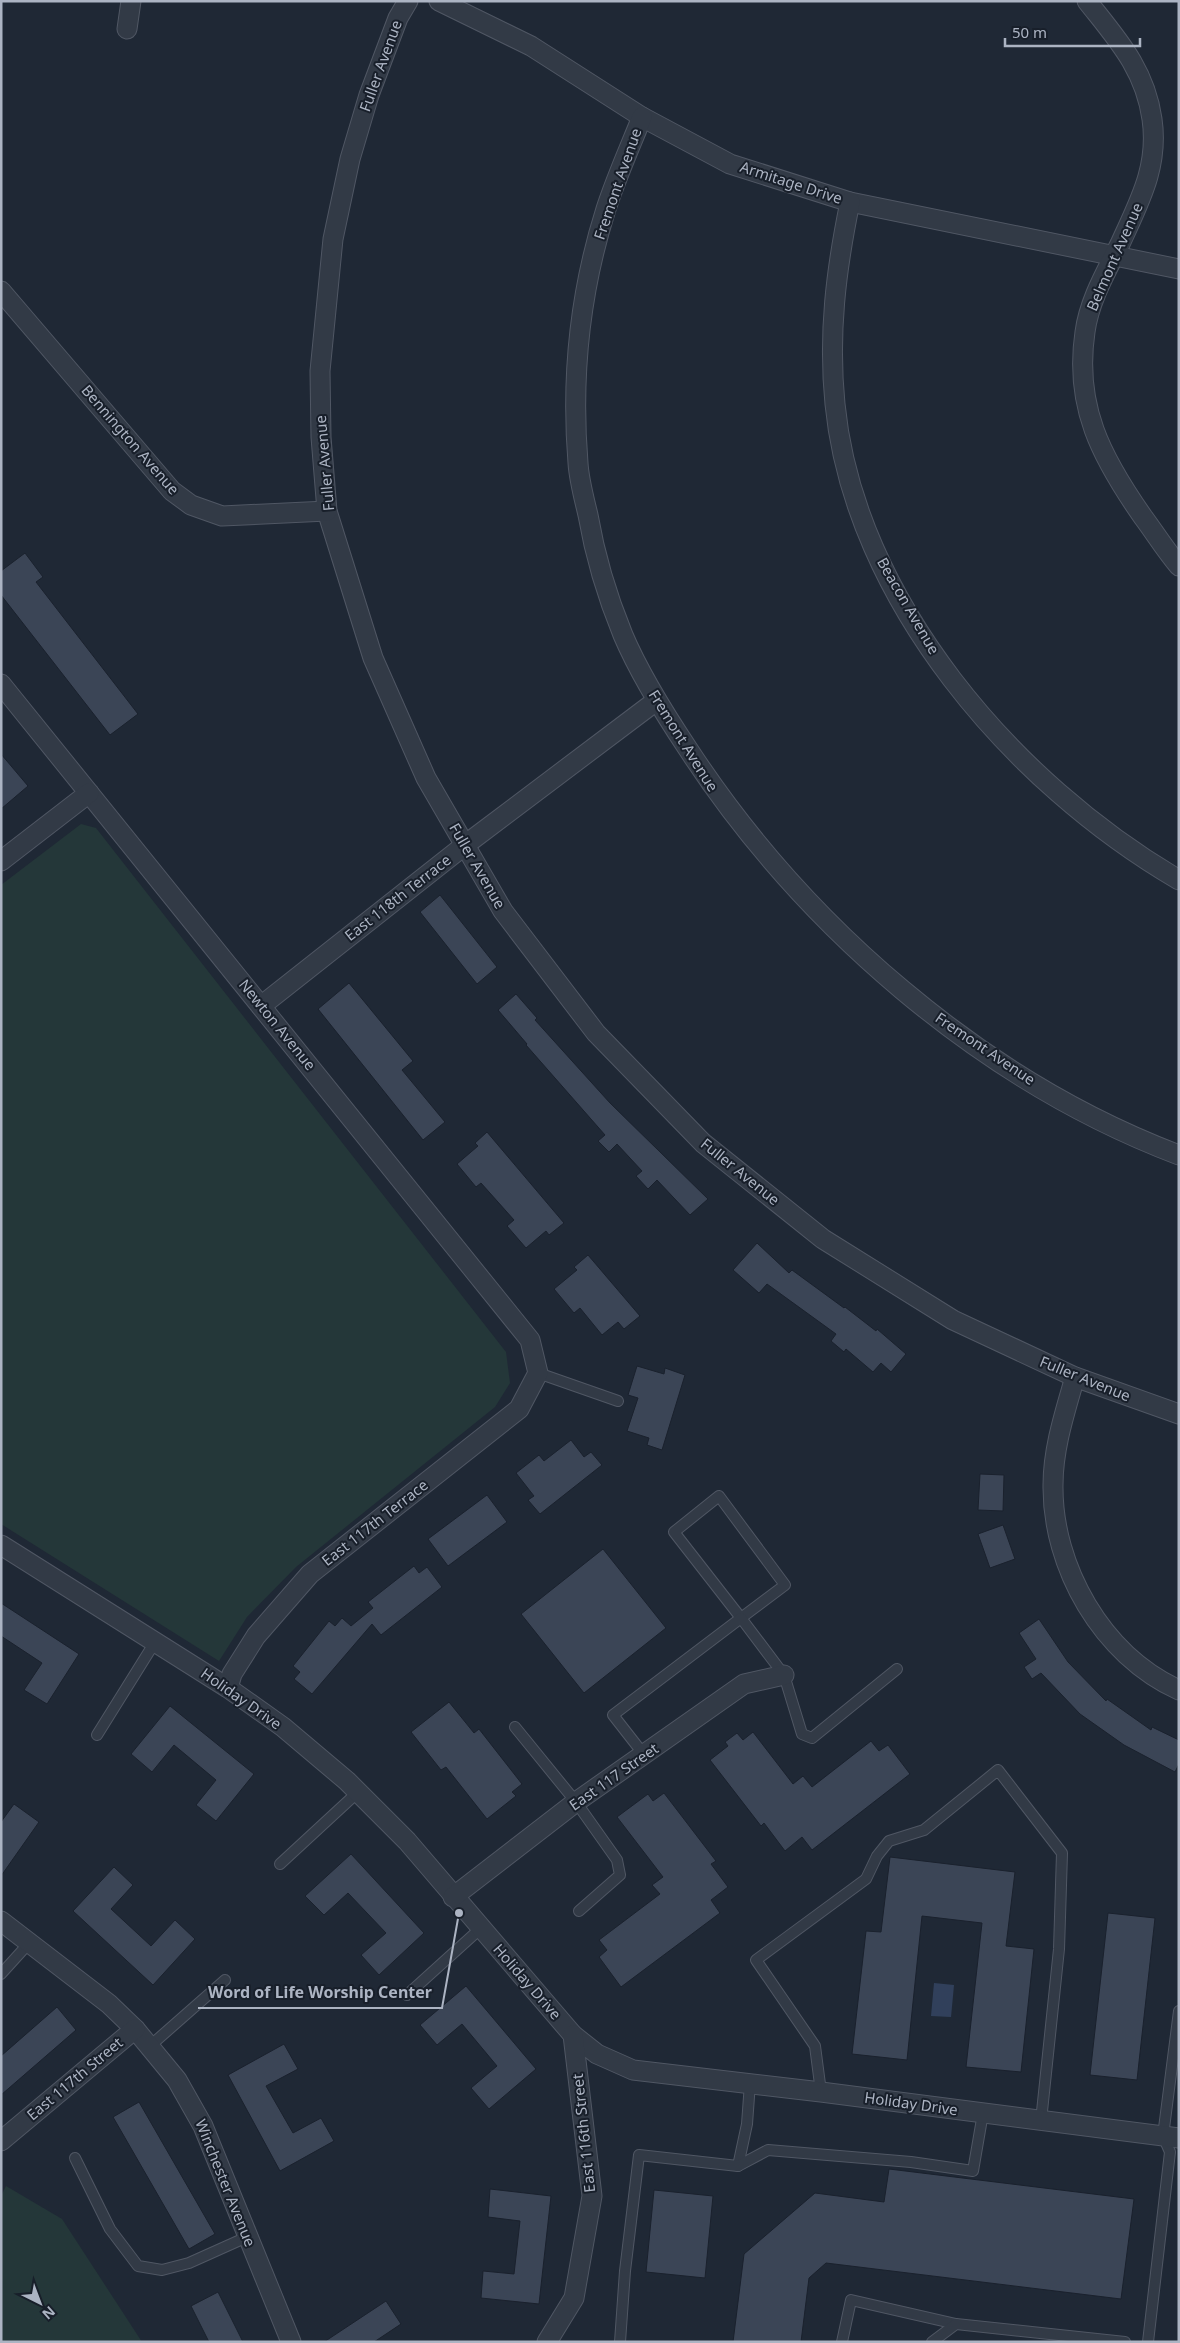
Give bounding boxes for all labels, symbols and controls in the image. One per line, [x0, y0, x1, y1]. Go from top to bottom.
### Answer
scale bar [1005, 15, 1140, 47]
street label: Fuller Avenue [354, 17, 406, 114]
text: 50 m [1012, 22, 1047, 42]
street label: Fremont Avenue [589, 125, 645, 242]
street label: Armitage Drive [738, 156, 845, 208]
street label: Belmont Avenue [1081, 199, 1147, 314]
street label: Bennington Avenue [77, 380, 184, 499]
street label: Fuller Avenue [310, 414, 338, 512]
street label: Beacon Avenue [873, 553, 945, 658]
street label: Fremont Avenue [644, 686, 723, 795]
street label: Fuller Avenue [445, 819, 511, 912]
street label: East 118th Terrace [340, 849, 455, 945]
street label: Newton Avenue [235, 975, 321, 1074]
street label: Fremont Avenue [932, 1007, 1039, 1089]
street label: Fuller Avenue [697, 1133, 784, 1209]
street label: Fuller Avenue [1037, 1351, 1134, 1405]
street label: East 117th Terrace [317, 1474, 432, 1570]
street label: Holiday Drive [197, 1663, 286, 1733]
street label: East 117 Street [565, 1738, 663, 1814]
street label: Holiday Drive [489, 1939, 566, 2023]
callout: Word of Life Worship Center [198, 1977, 442, 2008]
text: Word of Life Worship Center [208, 1981, 432, 2003]
street label: East 117th Street [22, 2032, 127, 2124]
street label: East 116th Street [567, 2072, 599, 2194]
street label: Holiday Drive [863, 2087, 959, 2119]
street label: Winchester Avenue [191, 2116, 261, 2249]
north arrow [15, 2278, 65, 2328]
text: N [38, 2302, 60, 2324]

